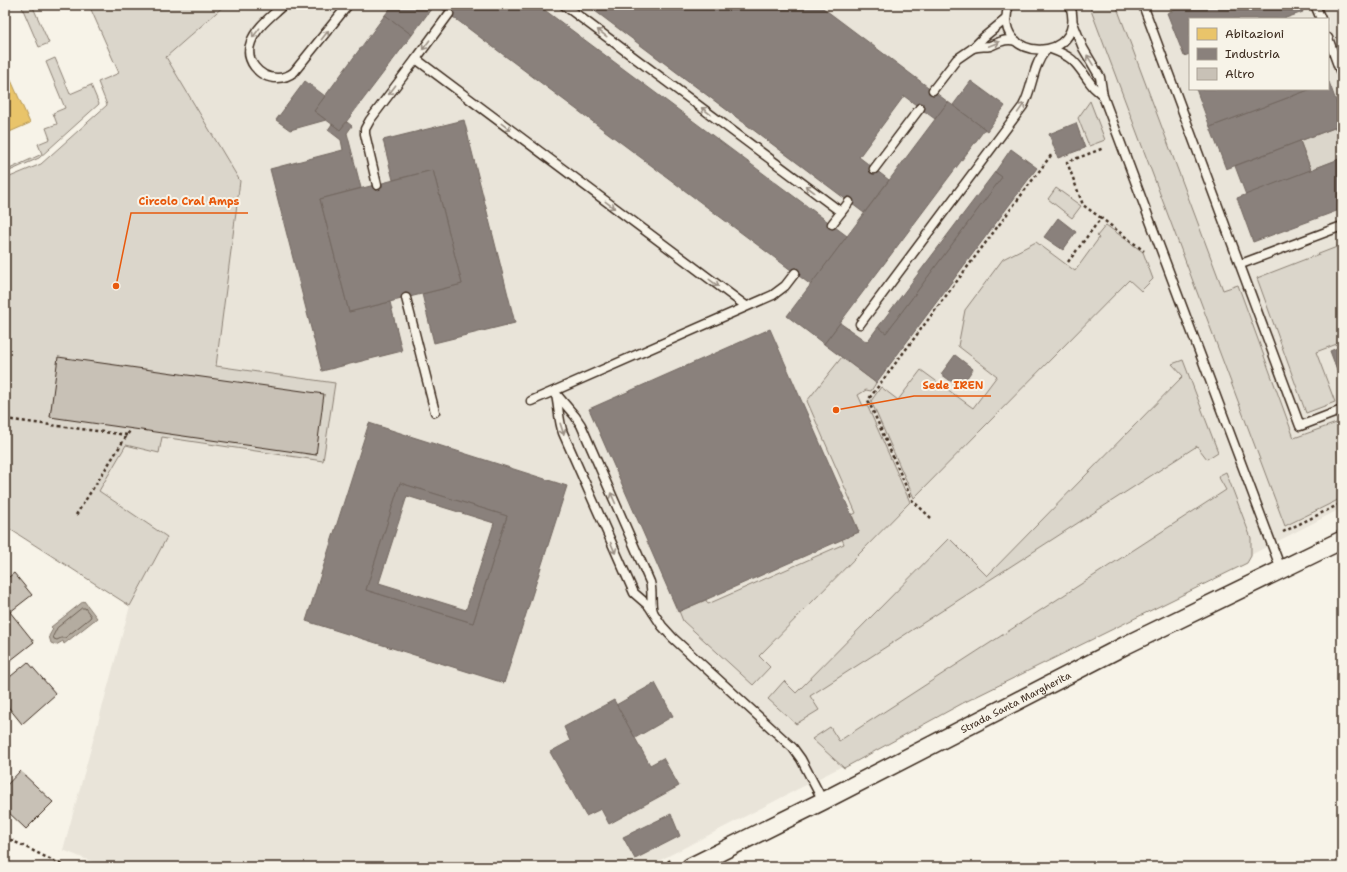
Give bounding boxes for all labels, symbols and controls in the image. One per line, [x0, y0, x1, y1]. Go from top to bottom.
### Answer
legend [1189, 18, 1329, 90]
text: Abitazioni [1225, 26, 1284, 42]
one-way arrow [252, 27, 261, 38]
one-way arrow [596, 29, 607, 37]
one-way arrow [320, 30, 329, 40]
one-way arrow [988, 39, 1000, 47]
one-way arrow [421, 40, 430, 51]
text: Industria [1225, 46, 1280, 62]
one-way arrow [1086, 55, 1094, 66]
text: Altro [1225, 66, 1255, 82]
one-way arrow [388, 84, 397, 95]
one-way arrow [1017, 102, 1025, 113]
one-way arrow [700, 107, 711, 115]
one-way arrow [501, 122, 512, 131]
one-way arrow [804, 185, 815, 193]
callout: Circolo Cral Amps [131, 190, 248, 213]
text: Circolo Cral Amps [139, 194, 240, 209]
one-way arrow [605, 200, 616, 209]
one-way arrow [709, 278, 720, 287]
callout: Sede IREN [914, 373, 991, 396]
text: Sede IREN [923, 378, 984, 393]
one-way arrow [559, 422, 566, 435]
one-way arrow [608, 492, 616, 504]
one-way arrow [610, 542, 618, 554]
street label: Strada Santa Margherita [958, 668, 1074, 736]

